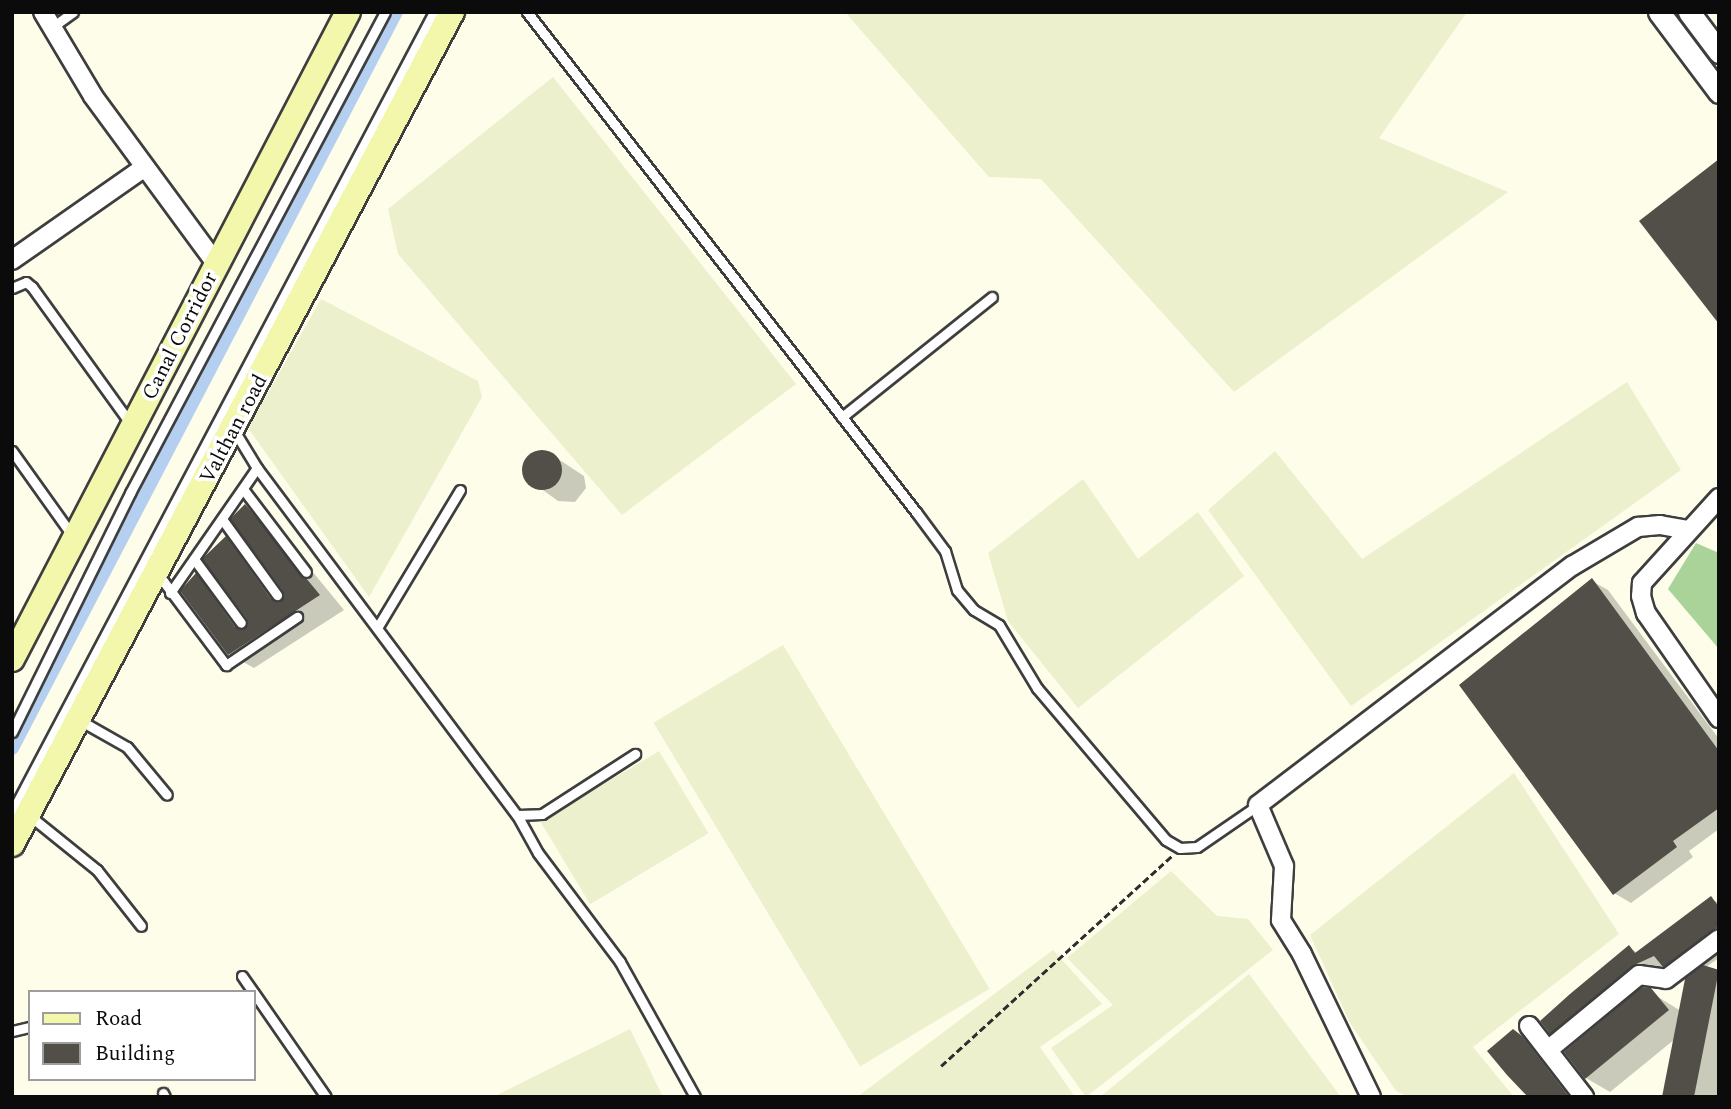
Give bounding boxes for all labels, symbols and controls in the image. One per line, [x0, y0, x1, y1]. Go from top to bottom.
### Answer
street label: Canal Corridor [137, 268, 223, 404]
street label: Valthan road [195, 370, 273, 488]
legend [28, 990, 256, 1081]
text: Road [95, 1003, 142, 1035]
text: Building [95, 1038, 175, 1070]

